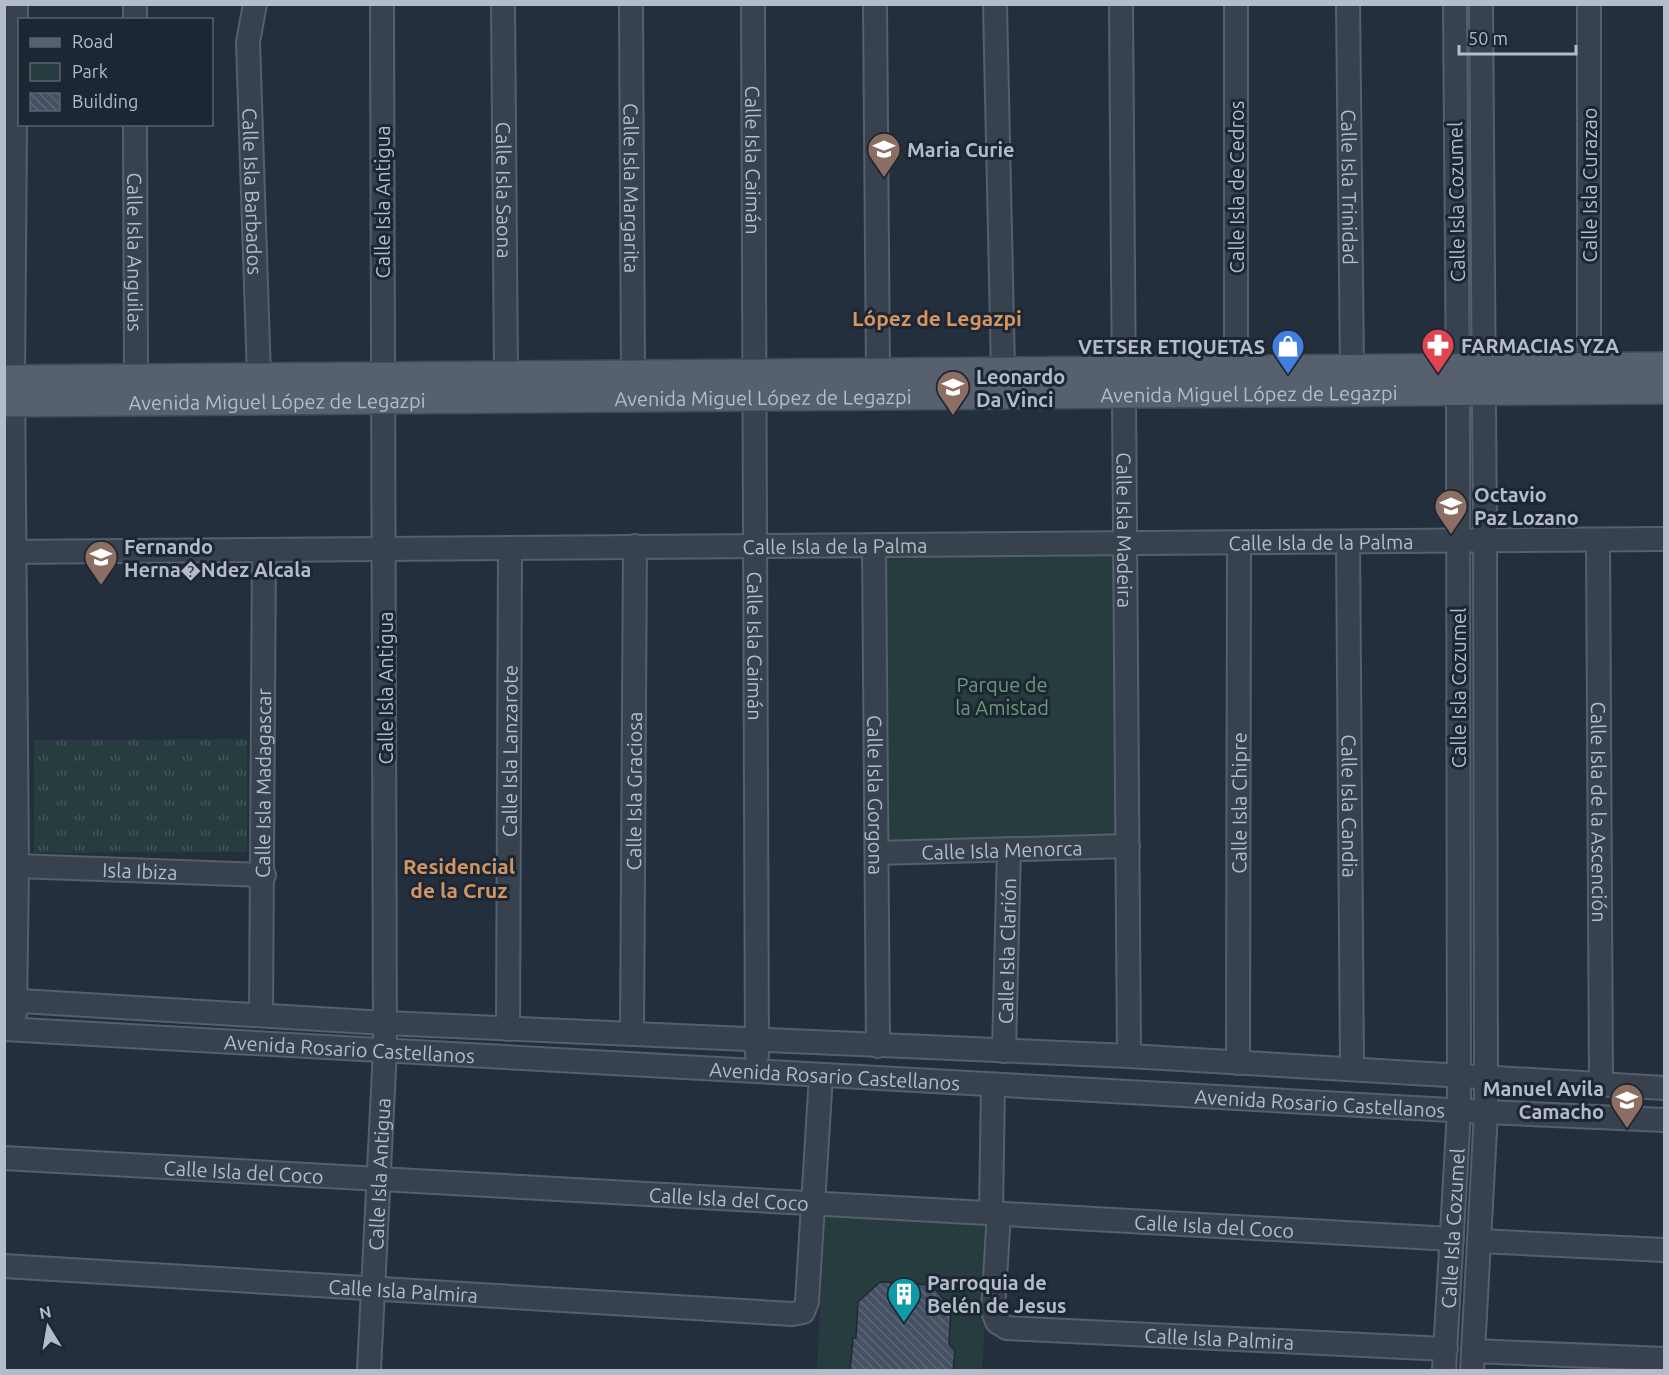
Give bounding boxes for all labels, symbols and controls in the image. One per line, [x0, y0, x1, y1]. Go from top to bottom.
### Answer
legend [18, 18, 213, 126]
scale bar [1459, 18, 1576, 56]
text: 50 m [1468, 28, 1508, 48]
text: Road [72, 31, 114, 51]
text: Park [72, 61, 108, 81]
street label: Calle Isla Caimán [742, 85, 765, 235]
text: Building [72, 91, 138, 111]
street label: Calle Isla de Cedros [1225, 101, 1248, 273]
street label: Calle Isla Margarita [620, 103, 644, 273]
street label: Calle Isla Barbados [239, 107, 267, 275]
street label: Calle Isla Curazao [1578, 107, 1601, 263]
street label: Calle Isla Trinidad [1338, 109, 1362, 265]
street label: Calle Isla Saona [492, 121, 517, 259]
street label: Calle Isla Cozumel [1443, 122, 1469, 282]
street label: Calle Isla Antigua [371, 126, 394, 278]
school or university icon: Maria Curie [866, 131, 902, 178]
place label: Maria Curie [907, 138, 1015, 161]
street label: Calle Isla Anguilas [124, 172, 147, 332]
district label: López de Legazpi [852, 306, 1022, 330]
pharmacy icon: FARMACIAS YZA [1420, 327, 1456, 374]
shop icon: VETSER ETIQUETAS [1270, 328, 1306, 375]
place label: FARMACIAS YZA [1461, 334, 1619, 357]
place label: VETSER ETIQUETAS [1078, 335, 1265, 358]
place label: Leonardo Da Vinci [976, 365, 1065, 411]
school or university icon: Leonardo Da Vinci [935, 369, 971, 416]
street label: Avenida Miguel López de Legazpi [1100, 381, 1398, 406]
street label: Avenida Miguel López de Legazpi [614, 384, 912, 410]
street label: Avenida Miguel López de Legazpi [128, 388, 426, 414]
street label: Calle Isla Madeira [1113, 452, 1137, 608]
place label: Octavio Paz Lozano [1474, 483, 1579, 529]
school or university icon: Octavio Paz Lozano [1433, 488, 1469, 535]
street label: Calle Isla de la Palma [1228, 529, 1414, 554]
street label: Calle Isla de la Palma [742, 533, 928, 558]
place label: Fernando Herna�Ndez Alcala [124, 535, 311, 581]
school or university icon: Fernando Herna�Ndez Alcala [83, 539, 119, 586]
street label: Calle Isla Caimán [744, 571, 767, 721]
street label: Calle Isla Cozumel [1447, 608, 1470, 768]
street label: Calle Isla Antigua [374, 612, 397, 764]
street label: Calle Isla Lanzarote [497, 665, 521, 837]
park label: Parque de la Amistad [955, 673, 1049, 719]
street label: Calle Isla Madagascar [250, 688, 275, 878]
street label: Calle Isla de la Ascención [1587, 701, 1612, 923]
street label: Calle Isla Graciosa [622, 712, 645, 870]
street label: Calle Isla Gorgona [864, 715, 888, 875]
street label: Calle Isla Chipre [1227, 732, 1250, 874]
street label: Calle Isla Candia [1338, 734, 1362, 878]
street label: Calle Isla Menorca [921, 836, 1083, 863]
district label: Residencial de la Cruz [403, 854, 515, 902]
street label: Isla Ibiza [102, 858, 178, 883]
street label: Calle Isla Clarión [993, 878, 1020, 1024]
street label: Avenida Rosario Castellanos [224, 1030, 475, 1067]
street label: Avenida Rosario Castellanos [709, 1057, 961, 1094]
place label: Manuel Avila Camacho [1483, 1077, 1604, 1123]
school or university icon: Manuel Avila Camacho [1609, 1082, 1645, 1129]
street label: Avenida Rosario Castellanos [1194, 1084, 1446, 1121]
street label: Calle Isla Antigua [363, 1097, 394, 1251]
street label: Calle Isla Cozumel [1436, 1147, 1468, 1309]
street label: Calle Isla del Coco [163, 1155, 324, 1187]
street label: Calle Isla del Coco [648, 1183, 809, 1215]
street label: Calle Isla del Coco [1134, 1210, 1295, 1242]
place label: Parroquia de Belén de Jesus [927, 1271, 1067, 1317]
street label: Calle Isla Palmira [328, 1274, 479, 1306]
building icon: Parroquia de Belén de Jesus [886, 1276, 922, 1323]
north arrow [18, 1297, 78, 1357]
text: N [38, 1302, 53, 1322]
street label: Calle Isla Palmira [1144, 1323, 1295, 1353]

